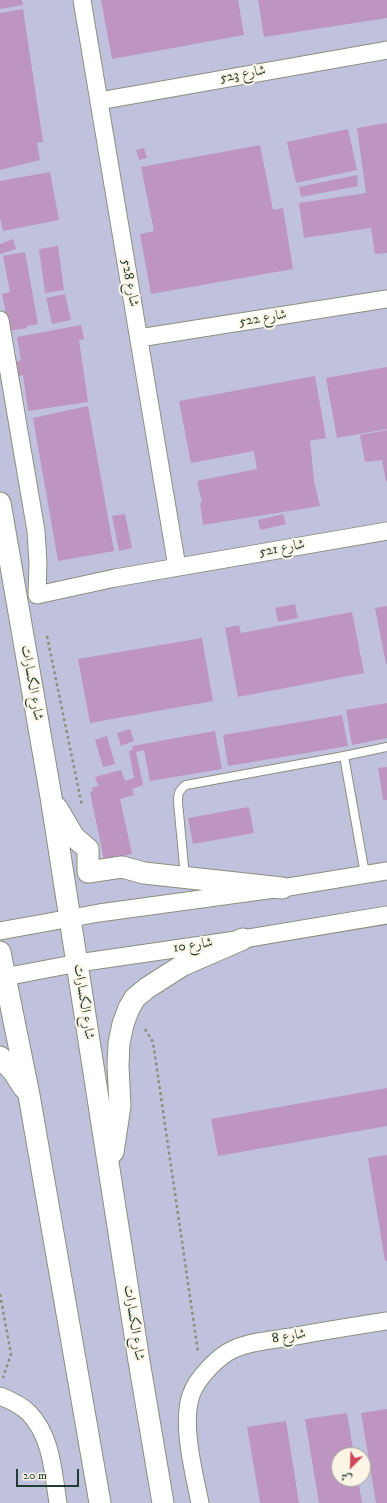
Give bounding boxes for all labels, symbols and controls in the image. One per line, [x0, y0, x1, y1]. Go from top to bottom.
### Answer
street label: شارع 523 [219, 63, 267, 87]
street label: شارع 528 [117, 258, 141, 308]
street label: شارع 522 [238, 307, 288, 331]
street label: شارع 521 [258, 537, 306, 561]
street label: شارع الكسارات [16, 644, 46, 722]
street label: شارع 10 [172, 935, 214, 957]
street label: شارع الكسارات [69, 963, 97, 1041]
street label: شارع الكسارات [119, 1284, 147, 1362]
street label: شارع 8 [271, 1326, 307, 1348]
north arrow [331, 1447, 371, 1487]
scale bar [18, 1461, 81, 1487]
text: 20 m [23, 1468, 47, 1483]
text: ش [339, 1469, 354, 1486]

